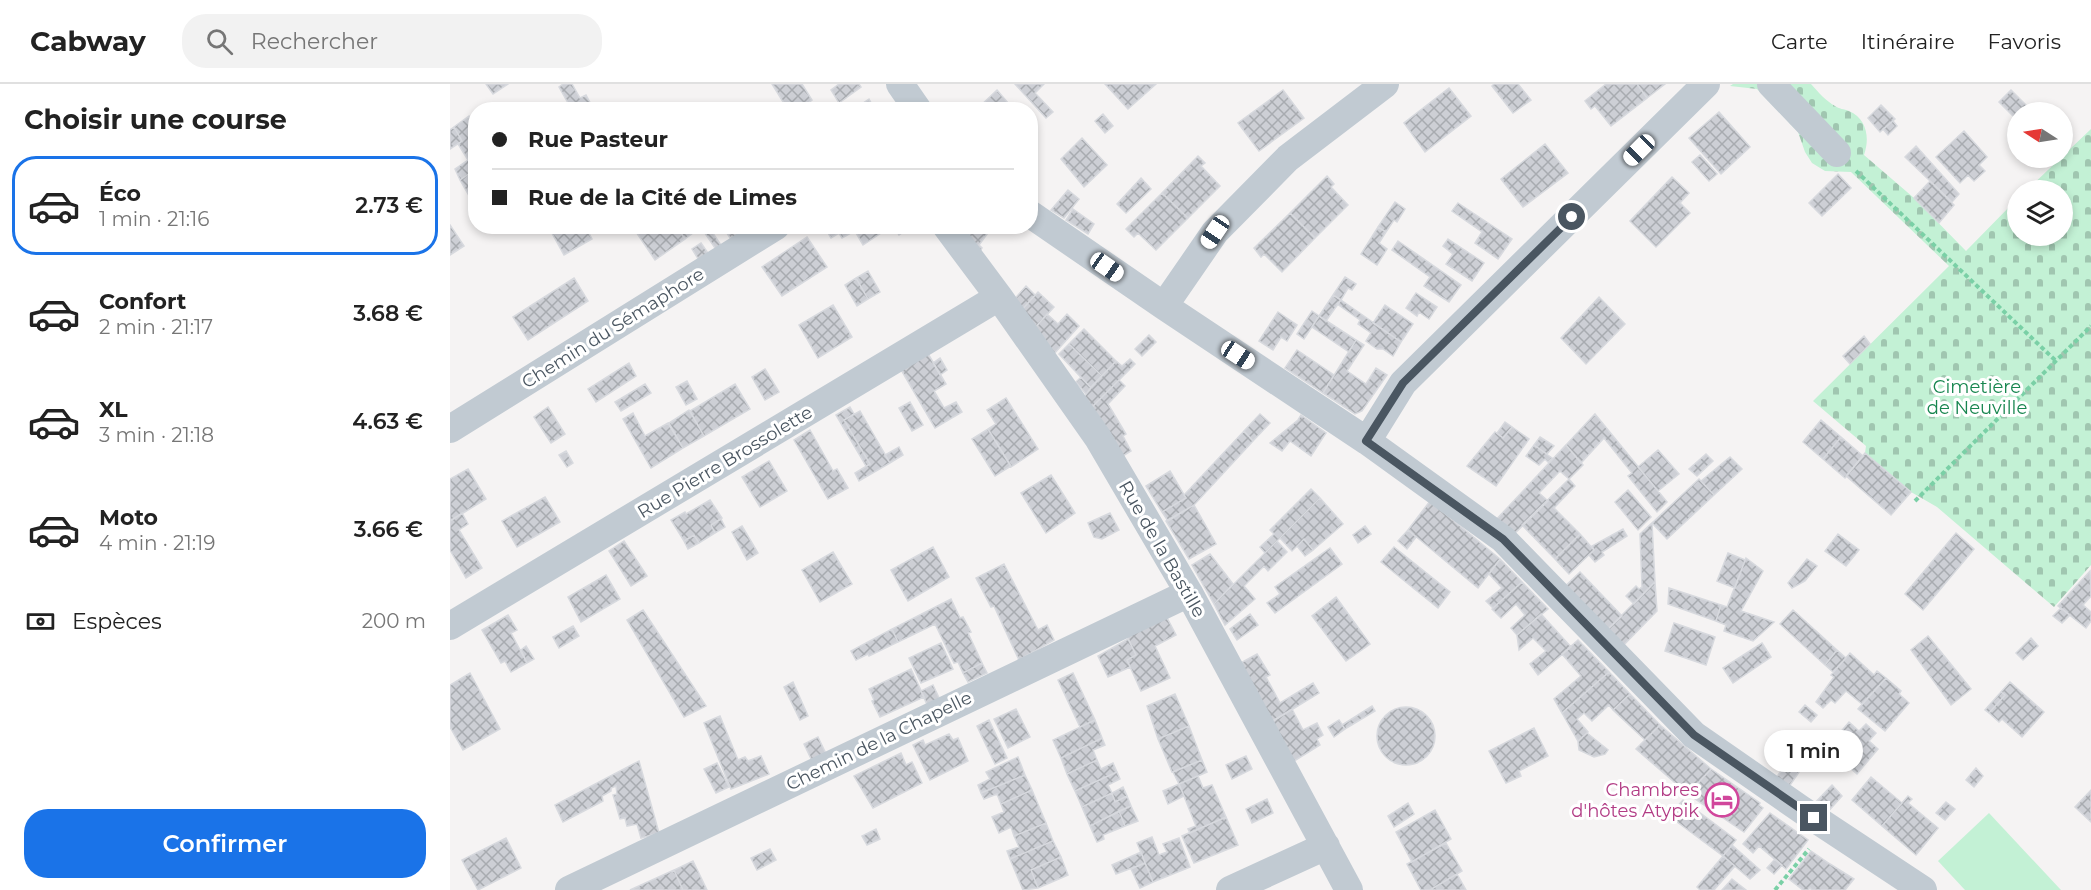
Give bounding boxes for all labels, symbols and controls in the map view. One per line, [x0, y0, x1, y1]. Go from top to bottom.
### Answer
search box [182, 14, 602, 68]
text: Cabway [30, 24, 146, 58]
icon: search [203, 25, 236, 58]
text: Rechercher [251, 28, 378, 55]
text: Carte [1771, 29, 1828, 54]
text: Itinéraire [1861, 29, 1955, 54]
text: Favoris [1988, 29, 2061, 54]
north arrow [2007, 102, 2073, 168]
map controls [2007, 102, 2073, 246]
text: Choisir une course [24, 103, 287, 136]
text: Rue Pasteur [528, 126, 668, 153]
car [1620, 131, 1658, 169]
icon: car [27, 179, 81, 233]
text: Éco [99, 180, 141, 207]
button: layers [2007, 180, 2073, 246]
text: Rue de la Cité de Limes [528, 184, 797, 211]
text: 2.73 € [355, 192, 423, 219]
route start [1558, 203, 1585, 230]
text: 1 min · 21:16 [99, 207, 209, 231]
car [1197, 212, 1233, 252]
car [1087, 249, 1127, 285]
street label: Chemin du Sémaphore [518, 263, 708, 393]
icon: car [27, 287, 81, 341]
text: Confort [99, 288, 186, 315]
text: 3.68 € [353, 300, 423, 327]
text: 2 min · 21:17 [99, 315, 213, 339]
car [1218, 338, 1258, 372]
park label: Cimetière de Neuville [1927, 376, 2027, 419]
icon: car [27, 395, 81, 449]
text: XL [99, 396, 128, 423]
street label: Rue Pierre Brossolette [633, 401, 817, 523]
text: 4.63 € [352, 408, 423, 435]
text: 3 min · 21:18 [99, 423, 214, 447]
street label: Rue de la Bastille [1114, 477, 1210, 621]
icon: car [27, 503, 81, 557]
text: Moto [99, 504, 158, 531]
text: 3.66 € [354, 516, 423, 543]
text: 4 min · 21:19 [99, 531, 215, 555]
icon: cash [24, 605, 57, 638]
text: Espèces [72, 608, 162, 635]
text: 200 m [362, 609, 426, 633]
street label: Chemin de la Chapelle [783, 686, 976, 796]
callout: 1 min [1764, 731, 1864, 773]
text: 1 min [1787, 739, 1840, 763]
place label: Chambres d'hôtes Atypik [1571, 779, 1699, 822]
hotel icon: Chambres d'hôtes Atypik [1704, 782, 1740, 818]
route end [1800, 804, 1827, 831]
button: Confirmer [24, 809, 426, 878]

